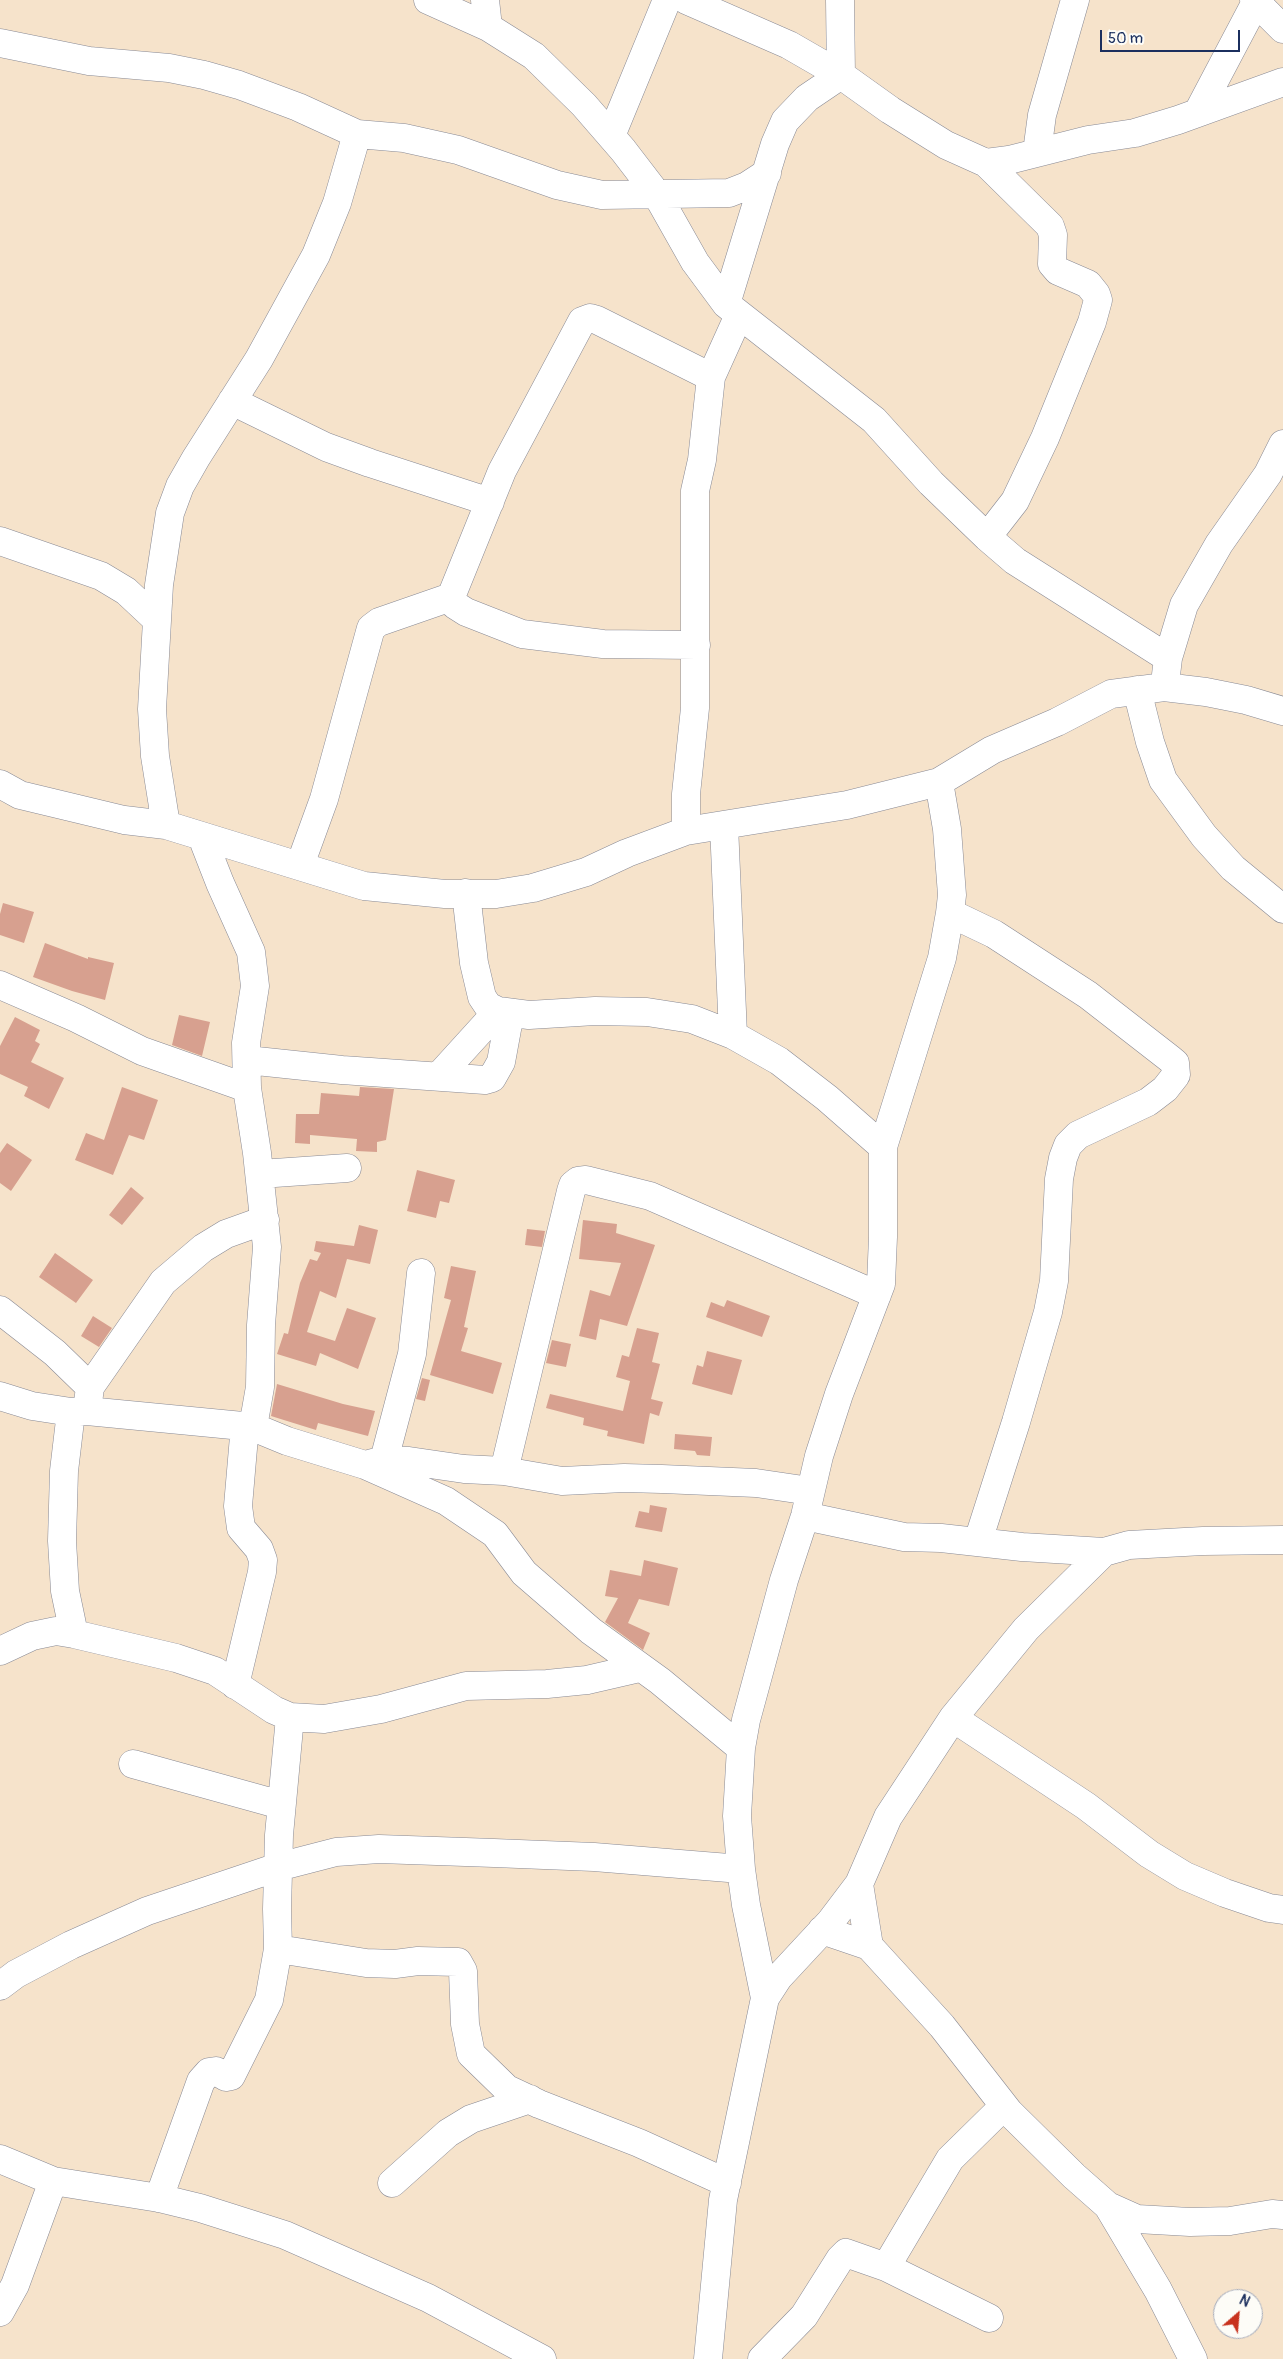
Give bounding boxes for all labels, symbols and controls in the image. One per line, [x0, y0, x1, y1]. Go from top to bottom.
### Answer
scale bar [1103, 20, 1243, 52]
text: 50 m [1108, 29, 1143, 48]
north arrow [1213, 2289, 1263, 2339]
text: N [1237, 2291, 1253, 2311]

